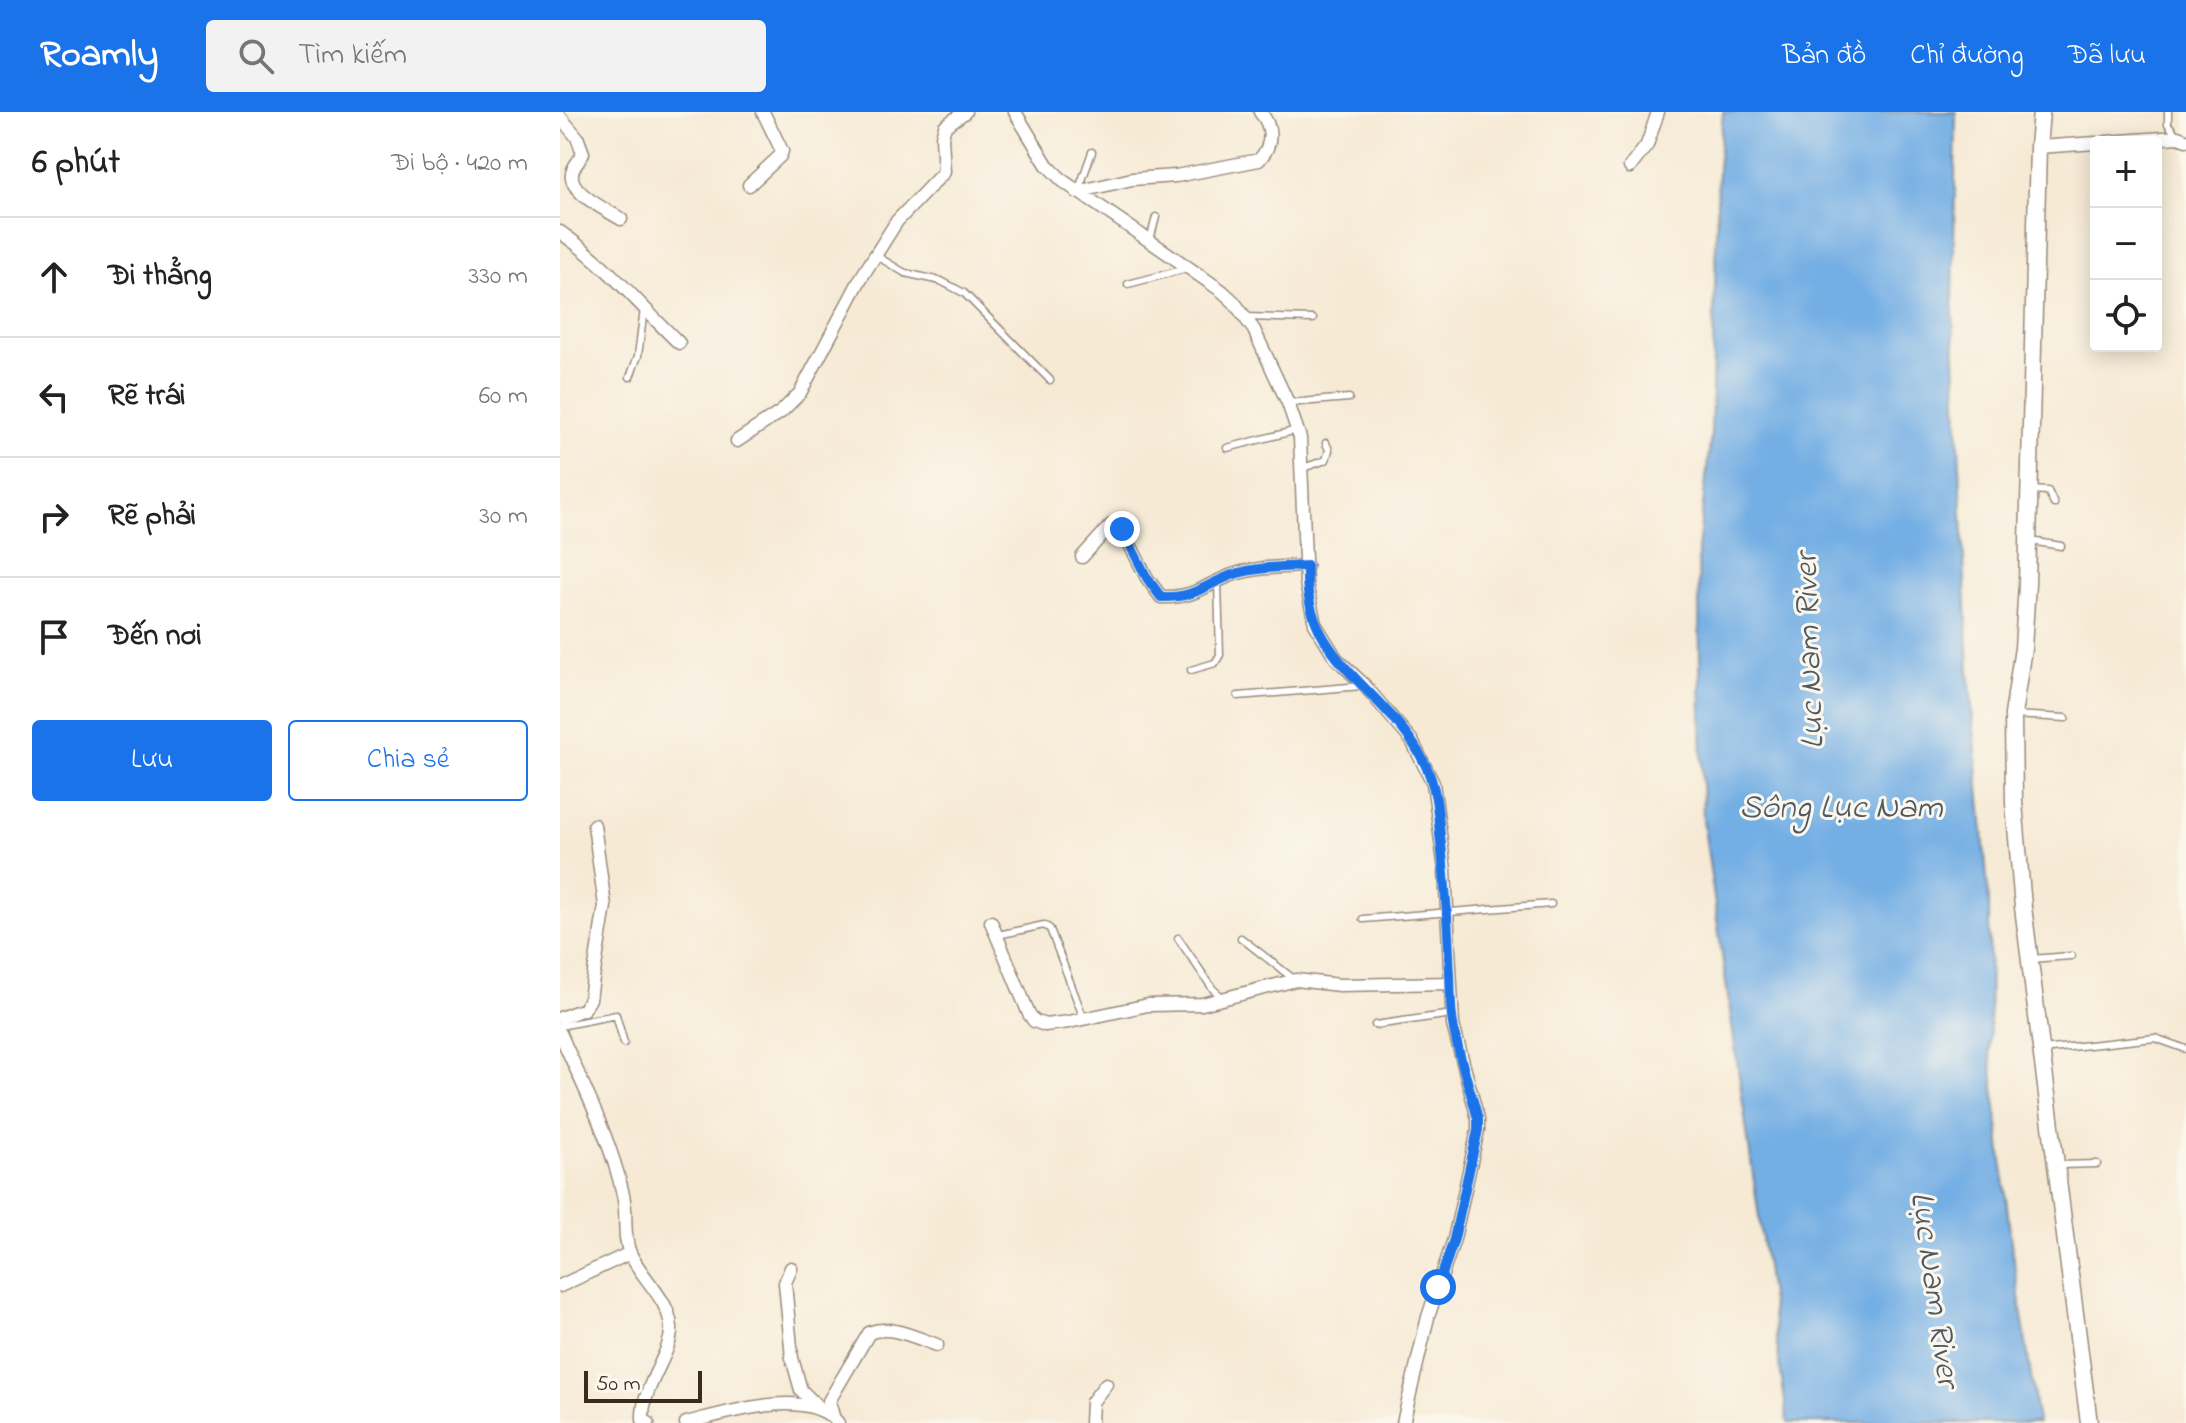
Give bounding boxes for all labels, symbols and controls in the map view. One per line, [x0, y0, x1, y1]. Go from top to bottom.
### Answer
search box [206, 20, 766, 92]
text: Roamly [40, 28, 158, 84]
icon: search [234, 34, 278, 78]
text: Tìm kiếm [298, 34, 407, 78]
text: Bản đồ [1782, 36, 1866, 77]
text: Chỉ đường [1910, 36, 2024, 77]
text: Đã lưu [2068, 36, 2146, 77]
map controls [2090, 136, 2162, 352]
button: + [2090, 136, 2162, 208]
text: 6 phút [32, 139, 120, 189]
text: Đi bộ · 420 m [391, 145, 528, 183]
button: − [2090, 208, 2162, 280]
icon: ahead [32, 255, 76, 299]
text: Đi thẳng [108, 255, 212, 299]
text: 330 m [469, 258, 528, 296]
button: locate [2090, 280, 2162, 352]
icon: left [32, 375, 76, 419]
text: Rẽ trái [108, 375, 186, 419]
text: 60 m [479, 378, 528, 416]
icon: right [32, 495, 76, 539]
text: Rẽ phải [108, 495, 196, 539]
text: 30 m [479, 498, 528, 536]
route end [1104, 511, 1140, 547]
water label: Lục Nam River [1782, 547, 1839, 750]
icon: arrive [32, 615, 76, 659]
text: Đến nơi [108, 615, 202, 659]
button: Lưu [32, 720, 272, 801]
button: Chia sẻ [288, 720, 528, 801]
water label: Sông Lục Nam [1739, 784, 1943, 834]
water label: Lục Nam River [1895, 1189, 1972, 1395]
route start [1420, 1269, 1456, 1305]
scale bar [584, 1367, 702, 1403]
text: 50 m [596, 1369, 641, 1401]

